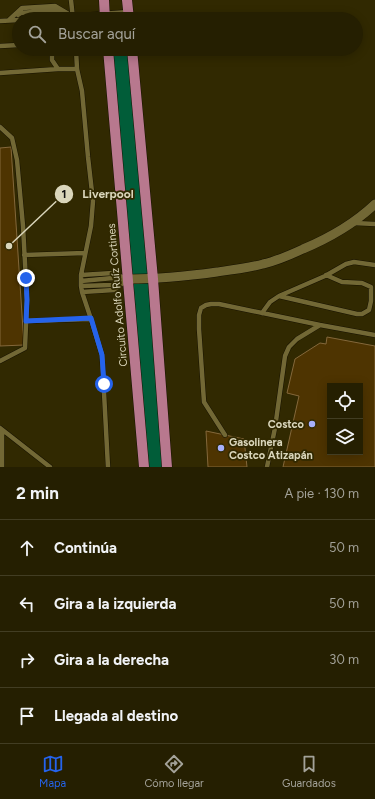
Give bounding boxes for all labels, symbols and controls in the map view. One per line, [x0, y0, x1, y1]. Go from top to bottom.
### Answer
search box [12, 12, 363, 56]
icon: search [26, 23, 48, 45]
text: Buscar aquí [58, 25, 135, 43]
callout: Liverpool [54, 182, 141, 206]
text: 1 [61, 187, 67, 201]
text: Liverpool [82, 187, 134, 201]
street label: Circuito Adolfo Ruíz Cortines [105, 223, 130, 367]
route end [17, 269, 35, 287]
route start [95, 375, 113, 393]
map controls [327, 383, 363, 455]
button: locate [327, 383, 363, 419]
place label: Costco [268, 418, 305, 431]
marker: Costco [307, 419, 317, 429]
button: layers [327, 419, 363, 455]
place label: Gasolinera Costco Atizapán [229, 436, 313, 462]
marker: Gasolinera Costco Atizapán [216, 443, 226, 453]
text: 2 min [16, 483, 59, 503]
text: A pie · 130 m [284, 486, 359, 501]
icon: ahead [16, 537, 38, 559]
text: Continúa [54, 539, 117, 557]
text: 50 m [329, 540, 359, 555]
icon: left [16, 593, 38, 615]
text: Gira a la izquierda [54, 595, 176, 613]
text: 50 m [329, 596, 359, 611]
icon: right [16, 649, 38, 671]
text: Gira a la derecha [54, 651, 169, 669]
text: 30 m [329, 652, 359, 667]
icon: arrive [16, 705, 38, 727]
text: Llegada al destino [54, 707, 178, 725]
tab: Mapa [39, 753, 66, 790]
tab: Cómo llegar [144, 753, 204, 790]
tab: Guardados [282, 753, 336, 790]

